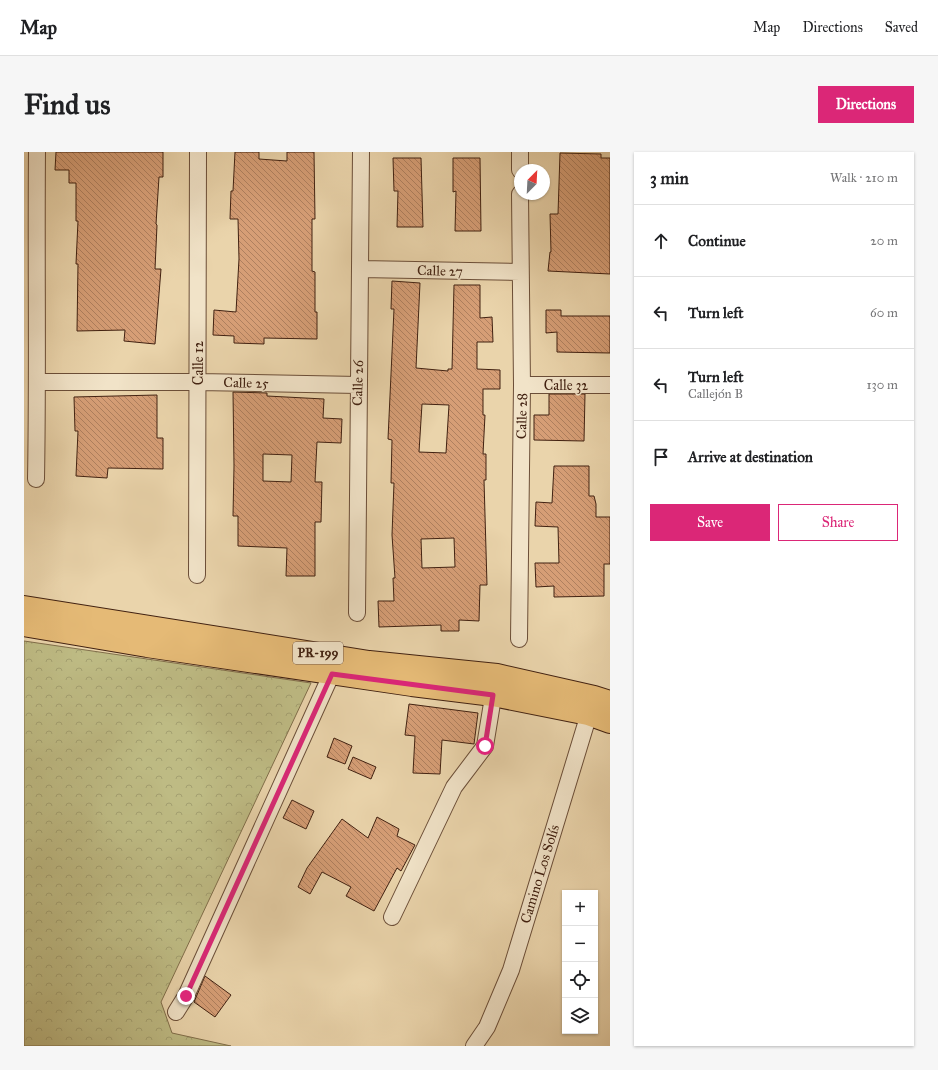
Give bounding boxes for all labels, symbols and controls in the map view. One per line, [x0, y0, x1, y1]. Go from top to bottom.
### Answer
text: Map [20, 16, 57, 39]
text: Map [753, 19, 780, 36]
text: Directions [802, 19, 863, 36]
text: Saved [885, 19, 918, 36]
button: Directions [818, 86, 914, 123]
text: Find us [24, 87, 110, 122]
north arrow [514, 164, 550, 200]
text: 3 min [650, 168, 689, 189]
text: Walk · 210 m [830, 170, 898, 186]
icon: ahead [650, 230, 672, 252]
text: Continue [688, 232, 746, 250]
text: 20 m [870, 233, 898, 249]
street label: Calle 27 [417, 262, 463, 280]
icon: left [650, 302, 672, 324]
text: Turn left [688, 304, 744, 322]
text: 60 m [870, 305, 898, 321]
street label: Calle 12 [190, 341, 207, 385]
street label: Calle 26 [349, 359, 367, 406]
text: Turn left [688, 368, 744, 386]
street label: Calle 25 [223, 374, 269, 392]
icon: left [650, 374, 672, 396]
street label: Calle 32 [544, 377, 588, 394]
text: 130 m [866, 377, 898, 393]
text: Callejón B [688, 386, 743, 402]
street label: Calle 28 [513, 393, 531, 439]
icon: arrive [650, 446, 672, 468]
text: Arrive at destination [688, 448, 813, 466]
button: Save [650, 504, 770, 541]
button: Share [778, 504, 898, 541]
road number: PR-199 [293, 642, 343, 664]
route start [476, 737, 494, 755]
street label: Camino Los Solís [517, 823, 563, 925]
map controls [562, 890, 598, 1034]
button: + [562, 890, 598, 926]
button: − [562, 926, 598, 962]
button: locate [562, 962, 598, 998]
route end [177, 987, 195, 1005]
button: layers [562, 998, 598, 1034]

